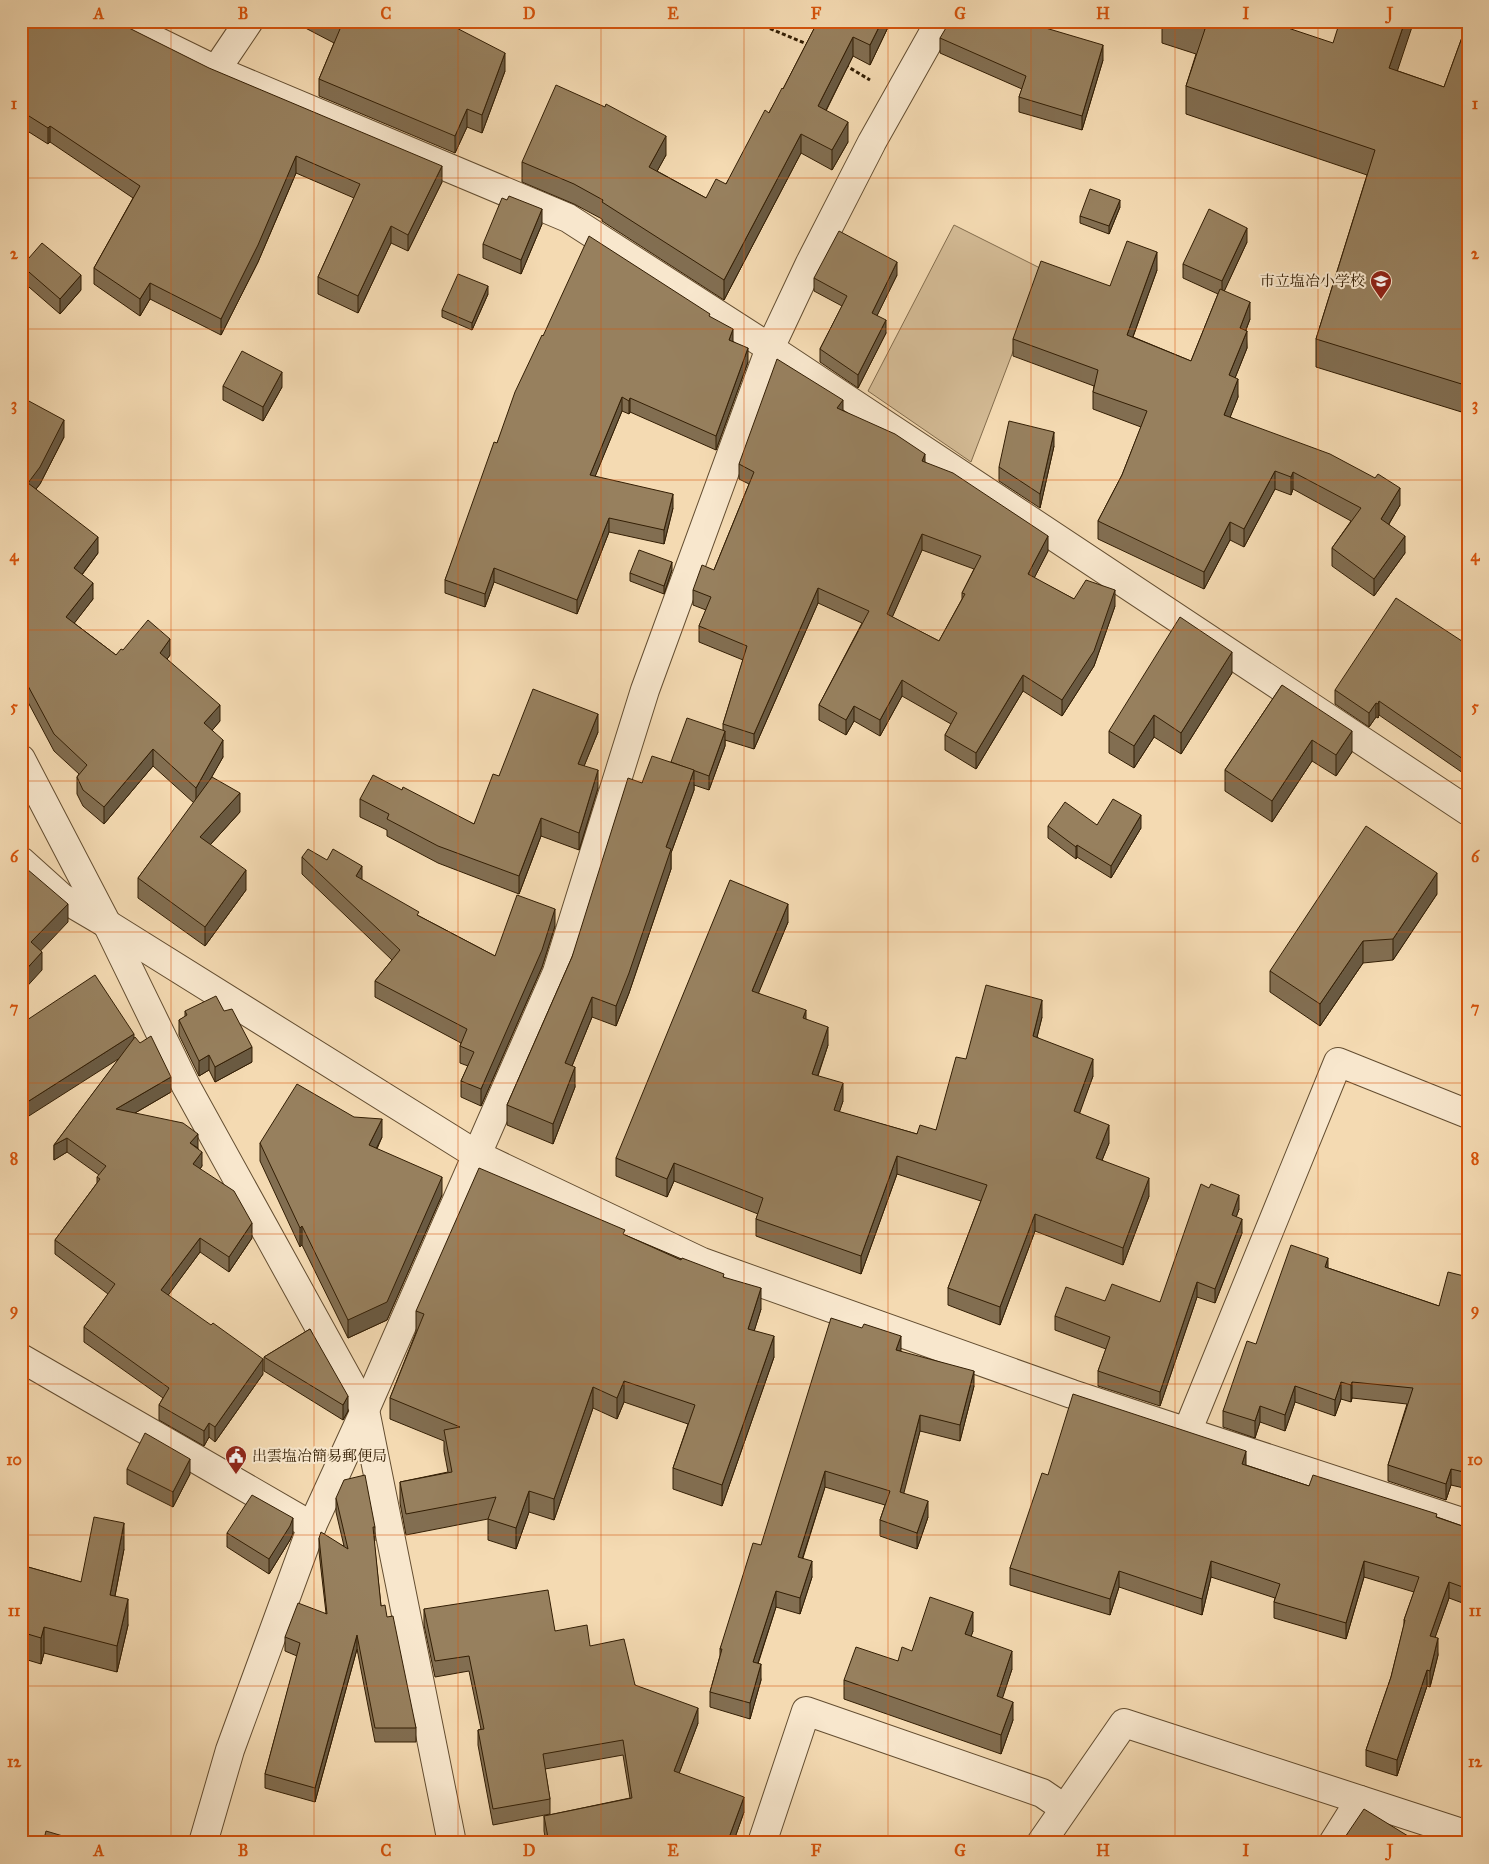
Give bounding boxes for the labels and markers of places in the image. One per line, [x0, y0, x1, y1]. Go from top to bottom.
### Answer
school or university icon: 市立塩冶小学校 [1369, 269, 1393, 300]
place label: 市立塩冶小学校 [1260, 272, 1365, 290]
public building icon: 出雲塩冶簡易郵便局 [224, 1444, 248, 1475]
place label: 出雲塩冶簡易郵便局 [252, 1447, 387, 1465]

